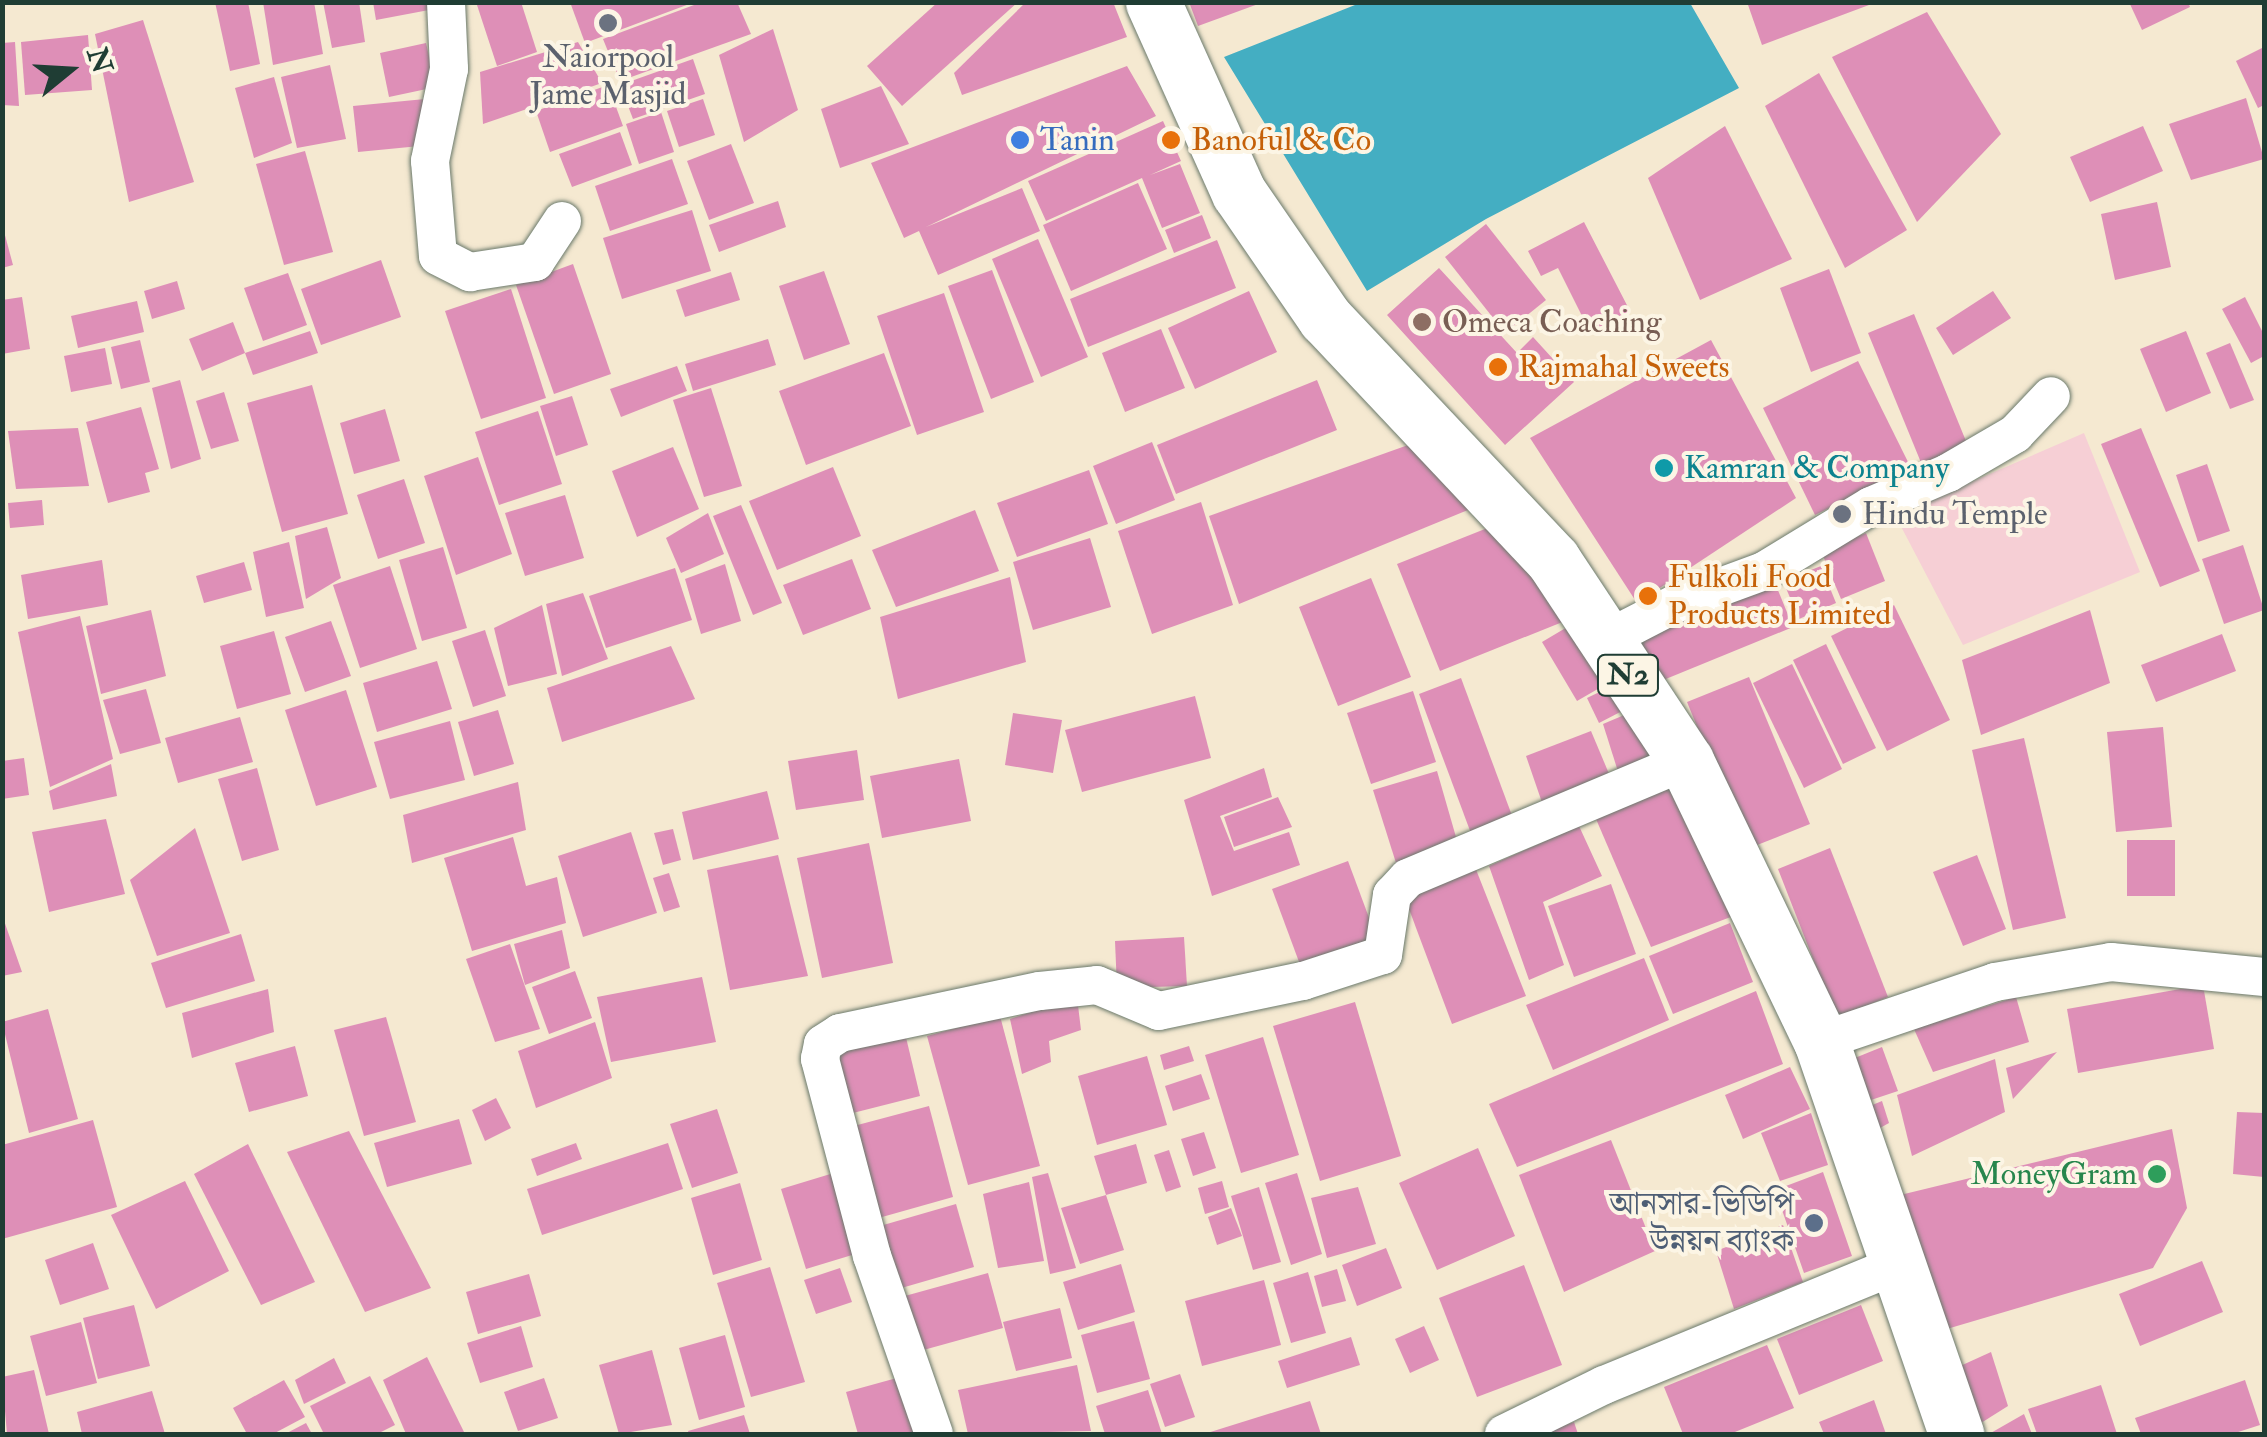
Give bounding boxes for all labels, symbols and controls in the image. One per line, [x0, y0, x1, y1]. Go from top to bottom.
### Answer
marker: Naiorpool Jame Masjid [597, 12, 619, 34]
north arrow [20, 20, 120, 120]
place label: Naiorpool Jame Masjid [530, 39, 686, 114]
text: N [78, 43, 120, 78]
place label: Tanin [1040, 121, 1115, 159]
place label: Banoful & Co [1191, 121, 1371, 159]
marker: Tanin [1009, 129, 1031, 151]
marker: Banoful & Co [1160, 129, 1182, 151]
place label: Omeca Coaching [1442, 303, 1661, 341]
marker: Omeca Coaching [1411, 311, 1433, 333]
place label: Rajmahal Sweets [1518, 348, 1729, 386]
marker: Rajmahal Sweets [1487, 356, 1509, 378]
place label: Kamran & Company [1684, 449, 1949, 487]
marker: Kamran & Company [1653, 457, 1675, 479]
place label: Hindu Temple [1862, 495, 2047, 533]
marker: Hindu Temple [1831, 503, 1853, 525]
place label: Fulkoli Food Products Limited [1668, 559, 1891, 634]
marker: Fulkoli Food Products Limited [1637, 585, 1659, 607]
road number: N2 [1596, 650, 1660, 700]
place label: MoneyGram [1970, 1155, 2137, 1193]
marker: MoneyGram [2146, 1163, 2168, 1185]
place label: আনসার-ভিডিপি উন্নয়ন ব্যাংক [1610, 1186, 1794, 1261]
marker: আনসার-ভিডিপি উন্নয়ন ব্যাংক [1803, 1212, 1825, 1234]

